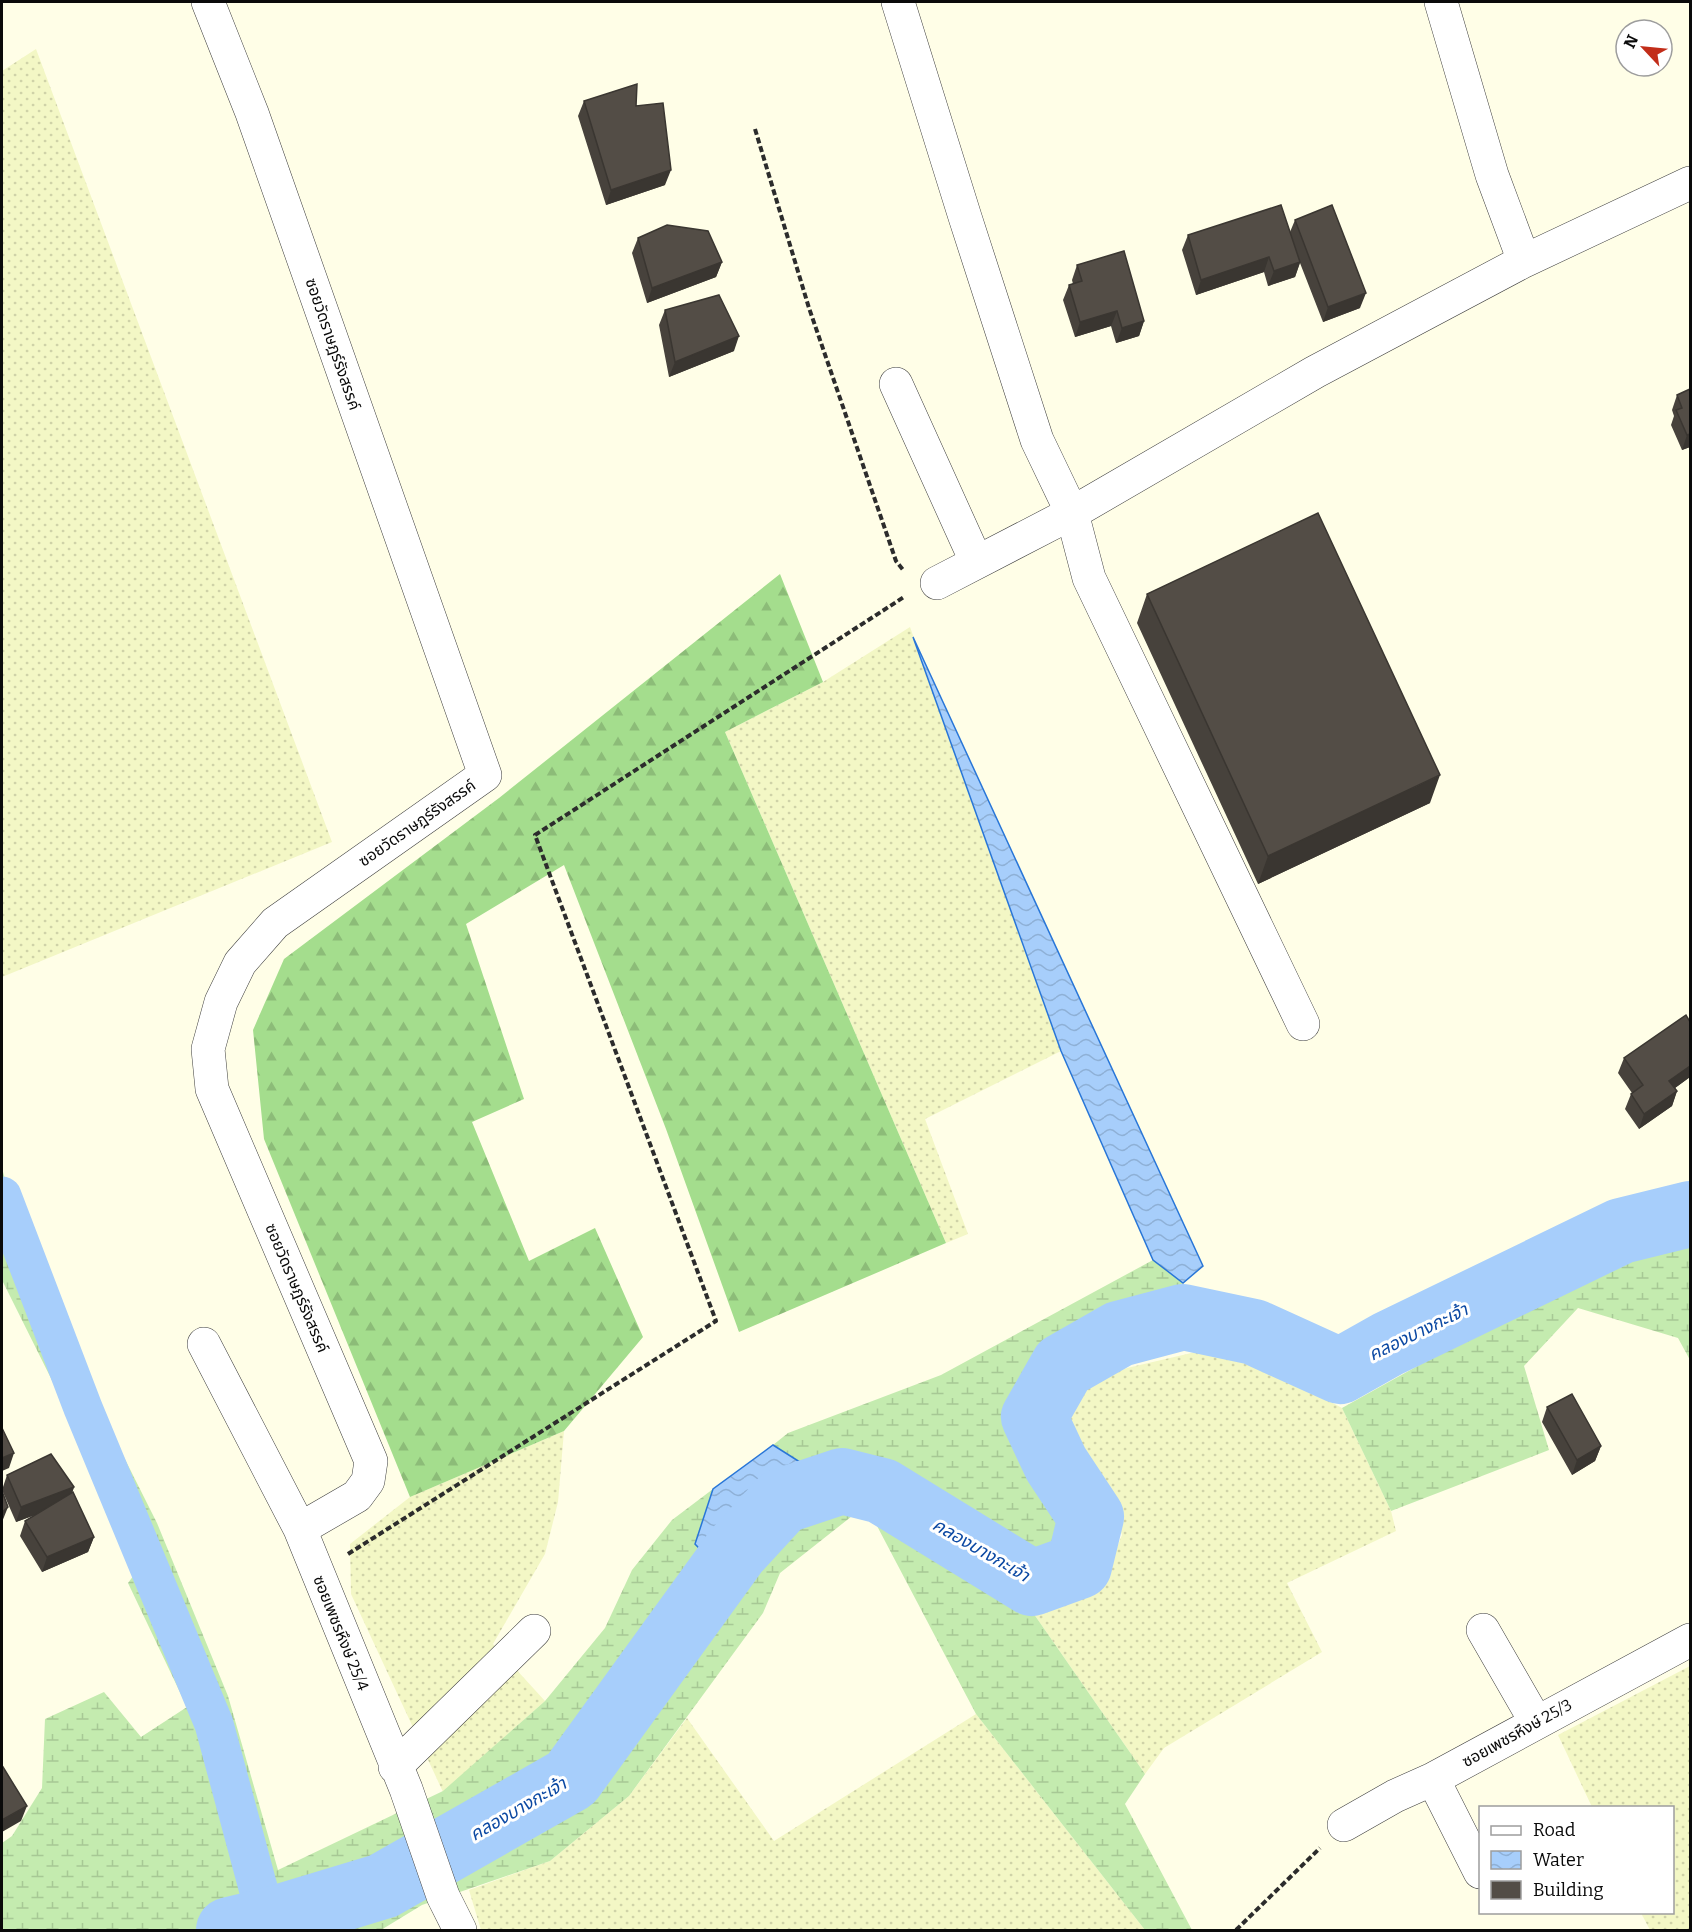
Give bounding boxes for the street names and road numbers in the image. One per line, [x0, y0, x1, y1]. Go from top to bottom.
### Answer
street label: ซอยวัดราษฎร์รังสรรค์ [302, 276, 364, 412]
street label: ซอยวัดราษฎร์รังสรรค์ [355, 776, 479, 870]
street label: ซอยวัดราษฎร์รังสรรค์ [261, 1221, 333, 1355]
street label: ซอยเพชรหึงษ์ 25/4 [309, 1573, 373, 1694]
street label: ซอยเพชรหึงษ์ 25/3 [1459, 1695, 1575, 1771]

